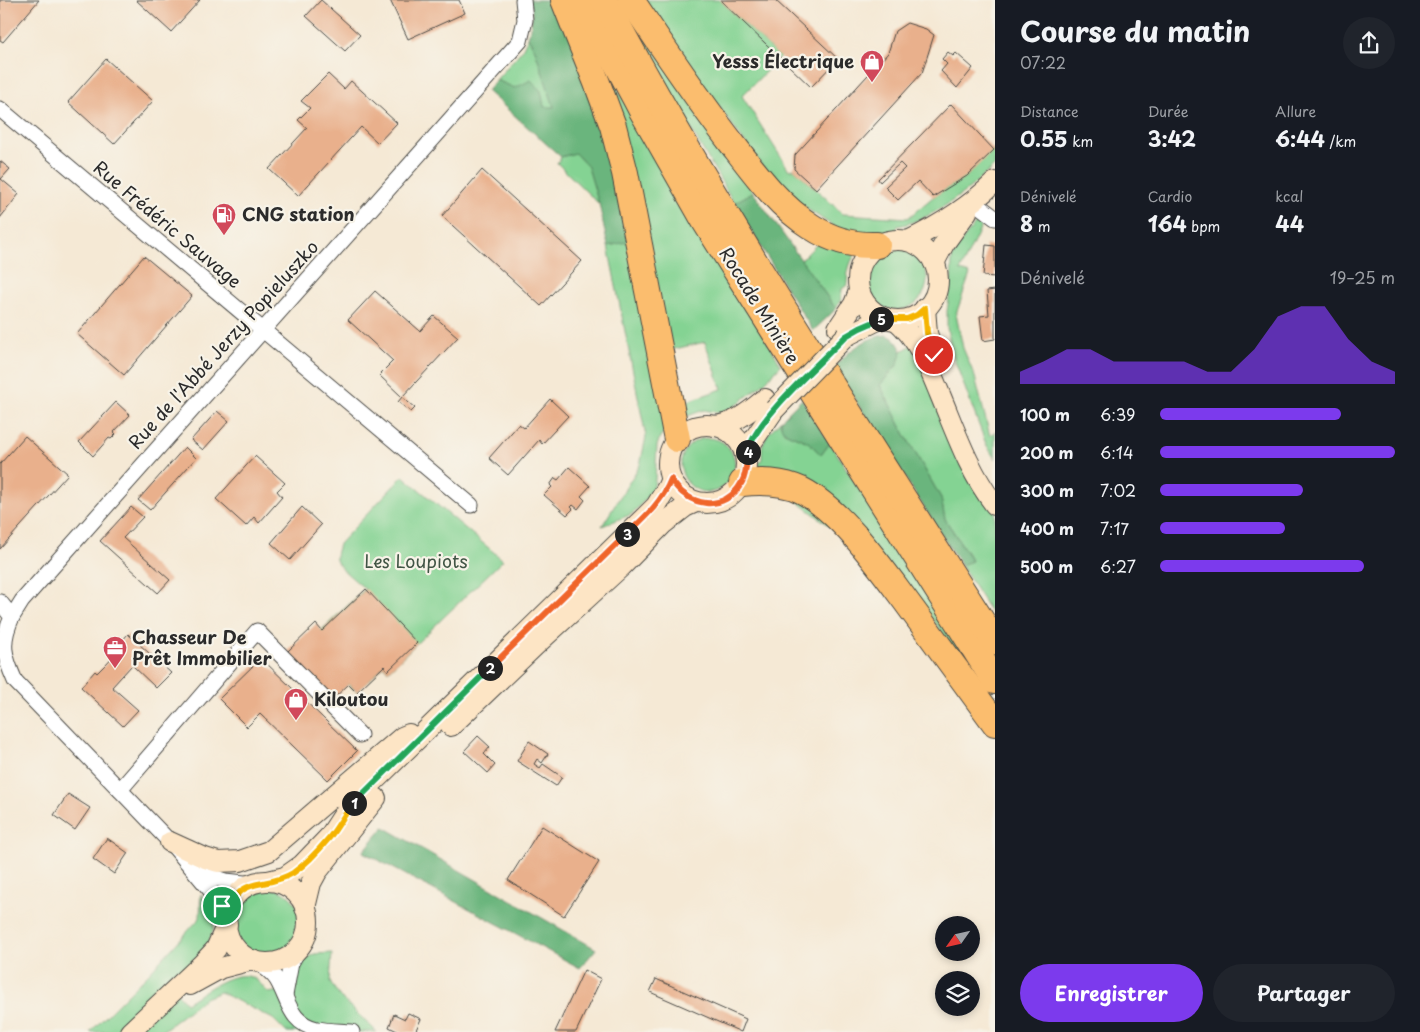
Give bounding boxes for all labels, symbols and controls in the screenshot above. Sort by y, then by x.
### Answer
text: Course du matin [1020,9,1250,52]
button: share [1343,17,1395,69]
place label: Yesss Électrique [712,47,854,74]
shop icon: Yesss Électrique [859,49,885,83]
text: 07:22 [1020,50,1066,74]
text: Distance [1020,101,1079,122]
text: Durée [1148,101,1189,122]
text: Allure [1275,101,1316,122]
text: 0.55 [1020,122,1068,154]
text: 3:42 [1148,122,1196,154]
text: 6:44 [1275,122,1325,154]
text: km [1068,131,1093,152]
text: /km [1325,131,1356,152]
street label: Rue Frédéric Sauvage [88,154,248,294]
text: Dénivelé [1020,186,1077,207]
text: Cardio [1148,186,1192,207]
text: kcal [1275,186,1303,207]
place label: CNG station [242,200,355,227]
fuel station icon: CNG station [211,202,237,236]
text: 8 [1020,207,1033,239]
text: 164 [1148,207,1187,239]
text: 44 [1275,207,1304,239]
text: m [1033,216,1050,237]
text: bpm [1187,216,1220,237]
street label: Rue de l'Abbé Jerzy Popieluszko [122,234,324,454]
street label: Rocade Minière [713,241,807,369]
text: Dénivelé [1020,265,1085,289]
text: 19–25 m [1330,265,1395,289]
pin: 5 [868,306,894,332]
text: 5 [877,309,886,330]
pin [913,334,955,376]
icon: check [920,341,948,369]
text: 100 m [1020,402,1070,426]
text: 6:39 [1100,402,1135,426]
pin: 4 [736,440,760,464]
text: 200 m [1020,440,1074,464]
text: 6:14 [1100,440,1134,464]
text: 4 [744,442,753,463]
text: 300 m [1020,478,1074,502]
text: 7:02 [1100,478,1136,502]
text: 400 m [1020,516,1074,540]
text: 7:17 [1100,516,1129,540]
pin: 3 [614,522,640,546]
text: 3 [623,524,632,545]
park label: Les Loupiots [364,547,468,574]
text: 500 m [1020,554,1073,578]
text: 6:27 [1100,554,1136,578]
place label: Chasseur De Prêt Immobilier [132,623,272,671]
office icon: Chasseur De Prêt Immobilier [102,635,128,669]
pin: 2 [478,656,502,680]
text: 2 [486,658,495,679]
place label: Kiloutou [314,685,388,712]
shop icon: Kiloutou [283,687,309,721]
pin: 1 [342,790,366,816]
text: 1 [351,793,358,814]
pin [201,885,243,927]
icon: arrive [208,892,236,920]
north arrow [935,916,980,961]
map controls [935,916,980,1016]
button: Enregistrer [1020,964,1203,1022]
button: Partager [1213,964,1395,1022]
button: layers [935,971,980,1016]

